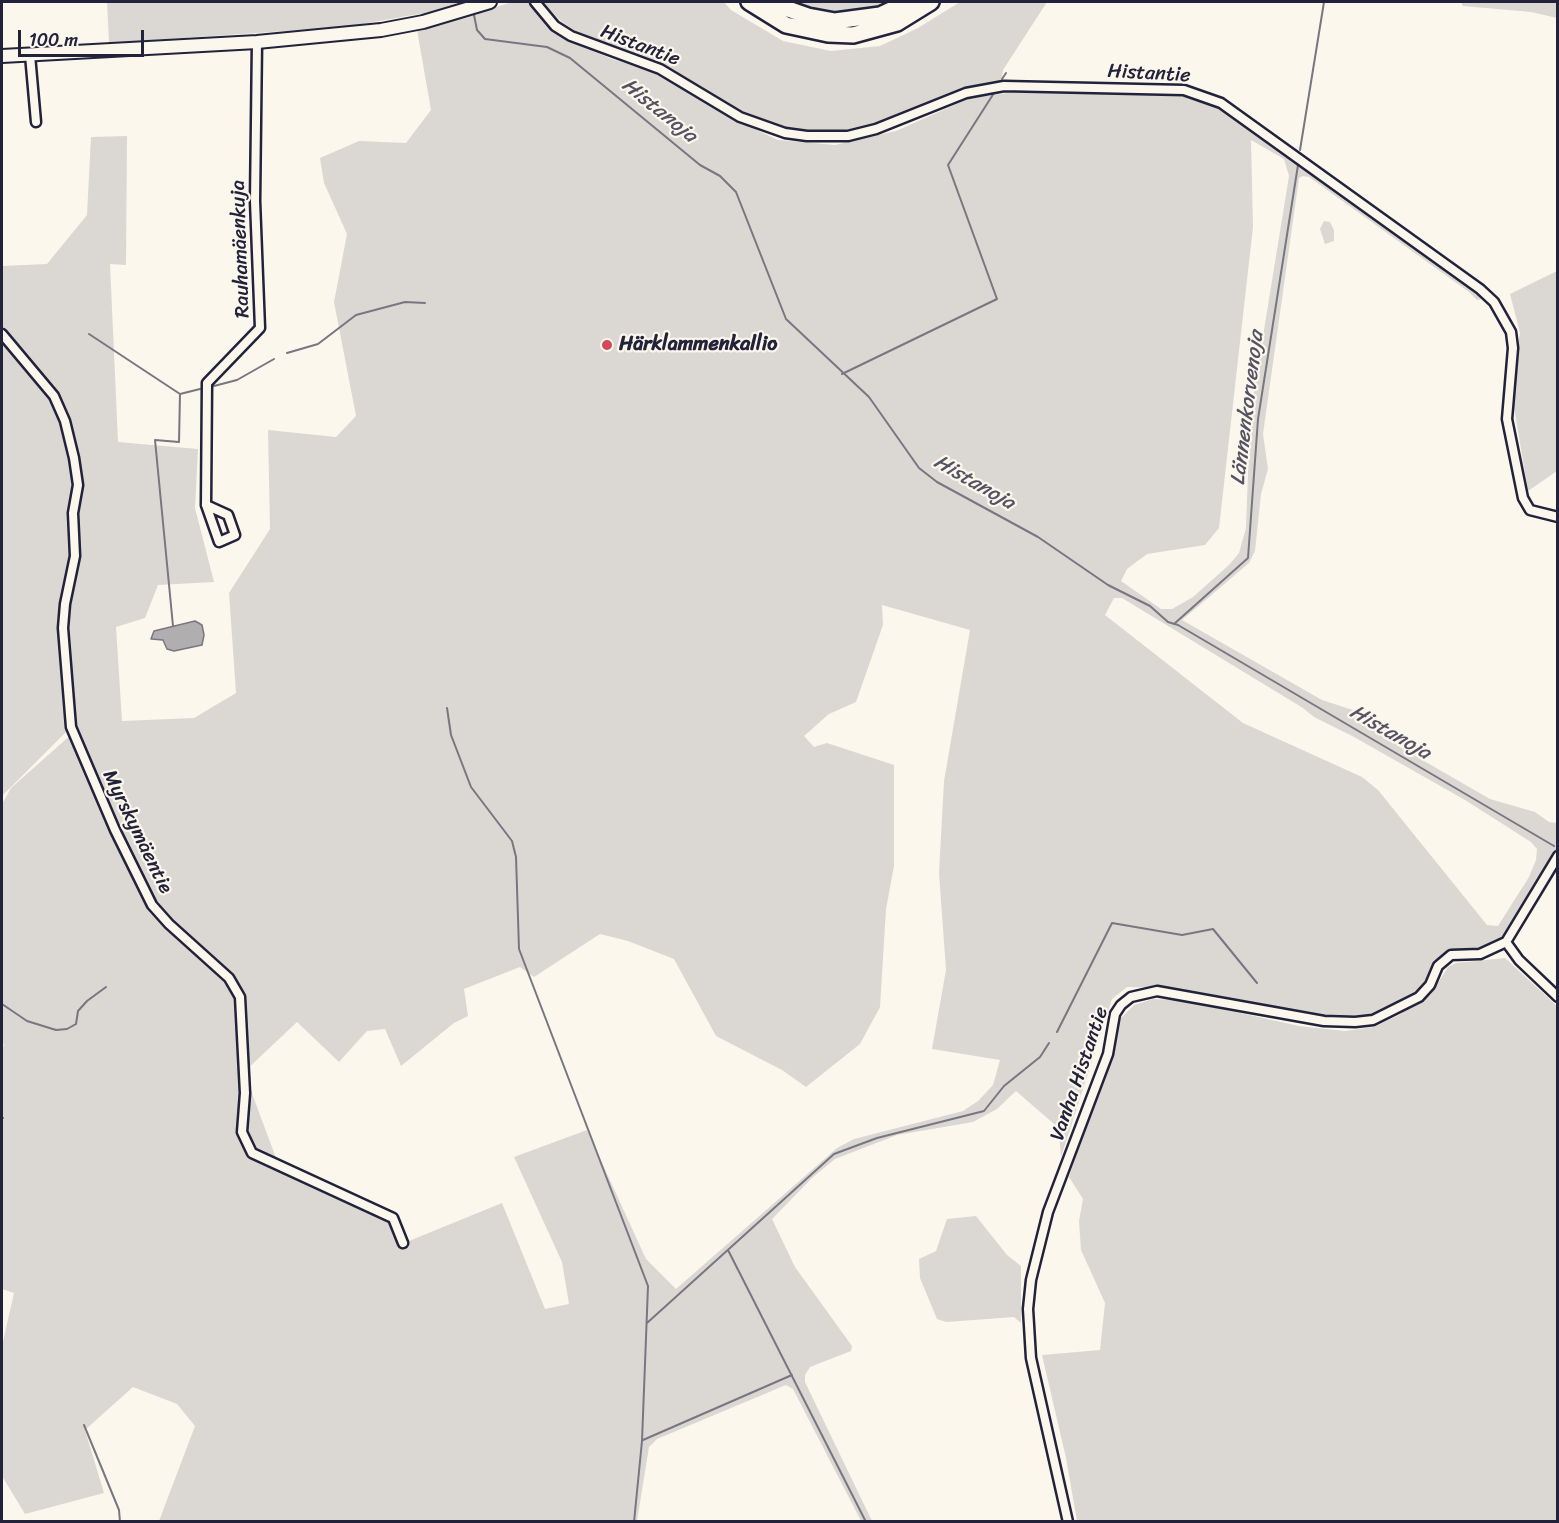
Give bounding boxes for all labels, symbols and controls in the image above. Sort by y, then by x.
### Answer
scale bar [21,18,147,56]
street label: Histantie [597,20,683,72]
text: 100 m [29,24,78,56]
street label: Histantie [1107,60,1191,88]
water label: Histanoja [616,73,702,149]
street label: Rauhamäenkuja [227,180,255,318]
water label: Lännenkorvenoja [1226,330,1270,486]
place label: Härklammenkallio [619,333,777,357]
marker: Härklammenkallio [600,338,614,352]
water label: Histanoja [929,450,1019,516]
water label: Histanoja [1345,700,1435,766]
street label: Myrskymäentie [97,766,177,898]
street label: Vanha Histantie [1046,1004,1114,1144]

